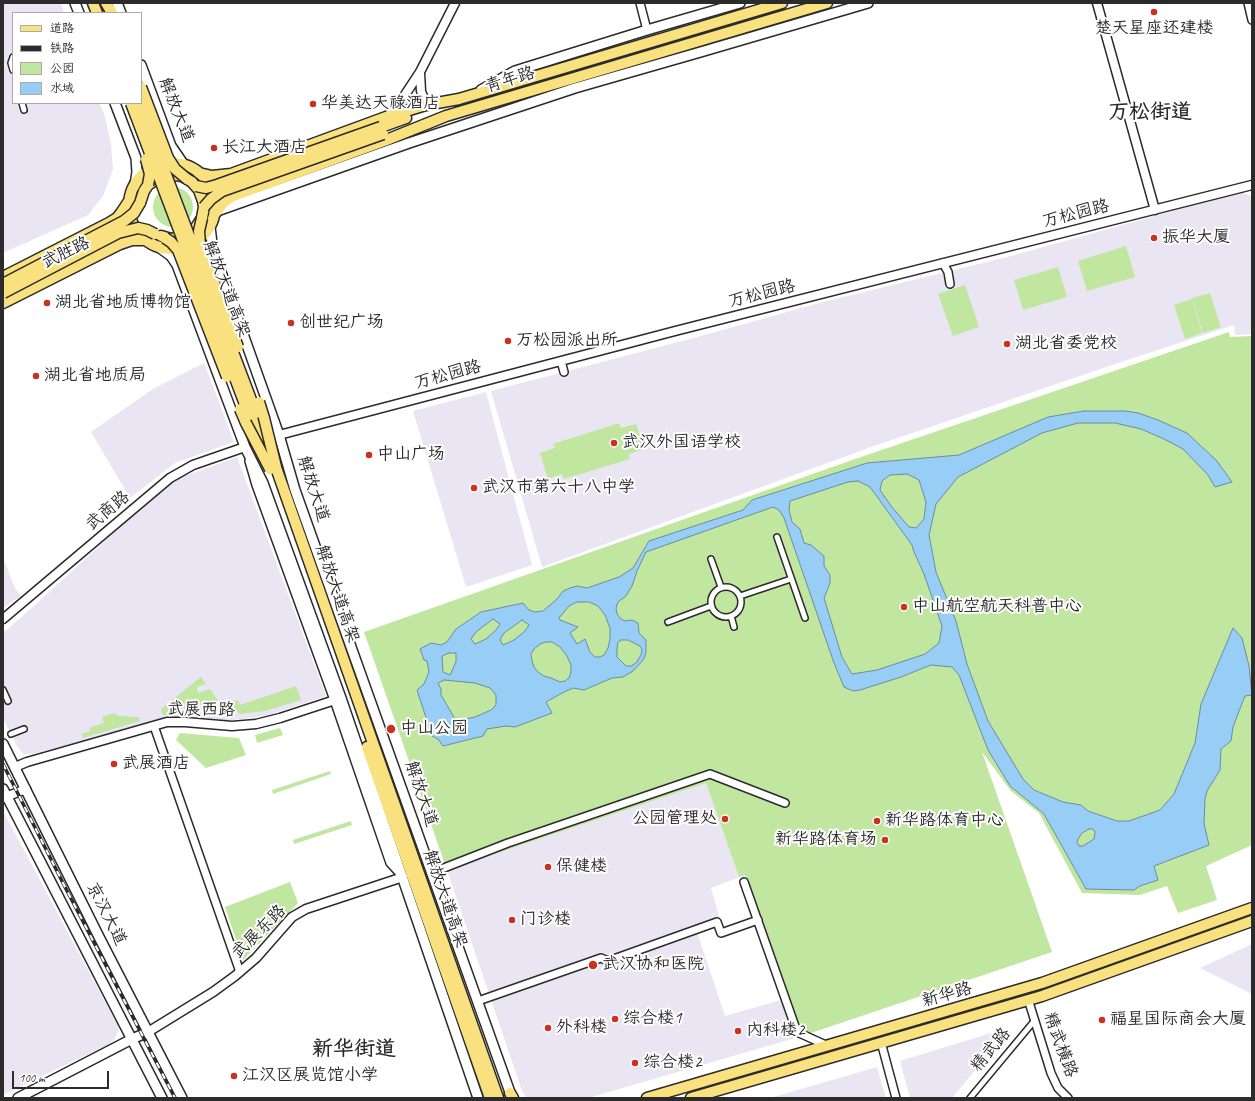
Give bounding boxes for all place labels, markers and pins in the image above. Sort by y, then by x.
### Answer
marker: 楚天星座还建楼 [1149,7,1159,17]
place label: 楚天星座还建楼 [1095,19,1213,39]
place label: 华美达天禄酒店 [321,94,440,114]
marker: 华美达天禄酒店 [308,99,318,109]
place label: 长江大酒店 [222,138,307,158]
marker: 长江大酒店 [209,143,219,153]
place label: 振华大厦 [1162,228,1230,248]
marker: 振华大厦 [1149,233,1159,243]
place label: 湖北省地质博物馆 [55,293,191,313]
marker: 湖北省地质博物馆 [42,298,52,308]
place label: 创世纪广场 [299,313,384,333]
marker: 创世纪广场 [286,318,296,328]
place label: 万松园派出所 [516,331,618,351]
place label: 湖北省委党校 [1015,334,1117,354]
marker: 万松园派出所 [503,336,513,346]
marker: 湖北省委党校 [1002,339,1012,349]
place label: 湖北省地质局 [44,366,146,386]
marker: 湖北省地质局 [31,371,41,381]
place label: 武汉外国语学校 [622,433,741,453]
marker: 武汉外国语学校 [609,438,619,448]
place label: 中山广场 [377,445,445,465]
marker: 中山广场 [364,450,374,460]
place label: 武汉市第六十八中学 [482,478,635,498]
marker: 武汉市第六十八中学 [469,483,479,493]
place label: 中山航空航天科普中心 [912,597,1082,617]
marker: 中山航空航天科普中心 [899,602,909,612]
place label: 中山公园 [400,719,468,739]
marker: 中山公园 [385,723,397,735]
place label: 武展酒店 [122,754,190,774]
marker: 武展酒店 [109,759,119,769]
place label: 公园管理处 [632,809,717,829]
place label: 新华路体育中心 [885,811,1004,831]
marker: 公园管理处 [720,814,730,824]
marker: 新华路体育中心 [872,816,882,826]
place label: 新华路体育场 [775,830,877,850]
marker: 新华路体育场 [880,835,890,845]
place label: 保健楼 [556,857,607,877]
marker: 保健楼 [543,862,553,872]
place label: 门诊楼 [520,910,571,930]
marker: 门诊楼 [507,915,517,925]
place label: 武汉协和医院 [602,955,704,975]
marker: 武汉协和医院 [587,959,599,971]
place label: 综合楼1 [623,1009,682,1029]
place label: 福星国际商会大厦 [1110,1010,1246,1030]
marker: 综合楼1 [610,1014,620,1024]
marker: 福星国际商会大厦 [1097,1015,1107,1025]
place label: 外科楼 [556,1018,607,1038]
place label: 内科楼2 [746,1021,805,1041]
marker: 外科楼 [543,1023,553,1033]
marker: 内科楼2 [733,1026,743,1036]
place label: 综合楼2 [643,1053,702,1073]
marker: 综合楼2 [630,1058,640,1068]
place label: 江汉区展览馆小学 [242,1066,378,1086]
marker: 江汉区展览馆小学 [229,1071,239,1081]

